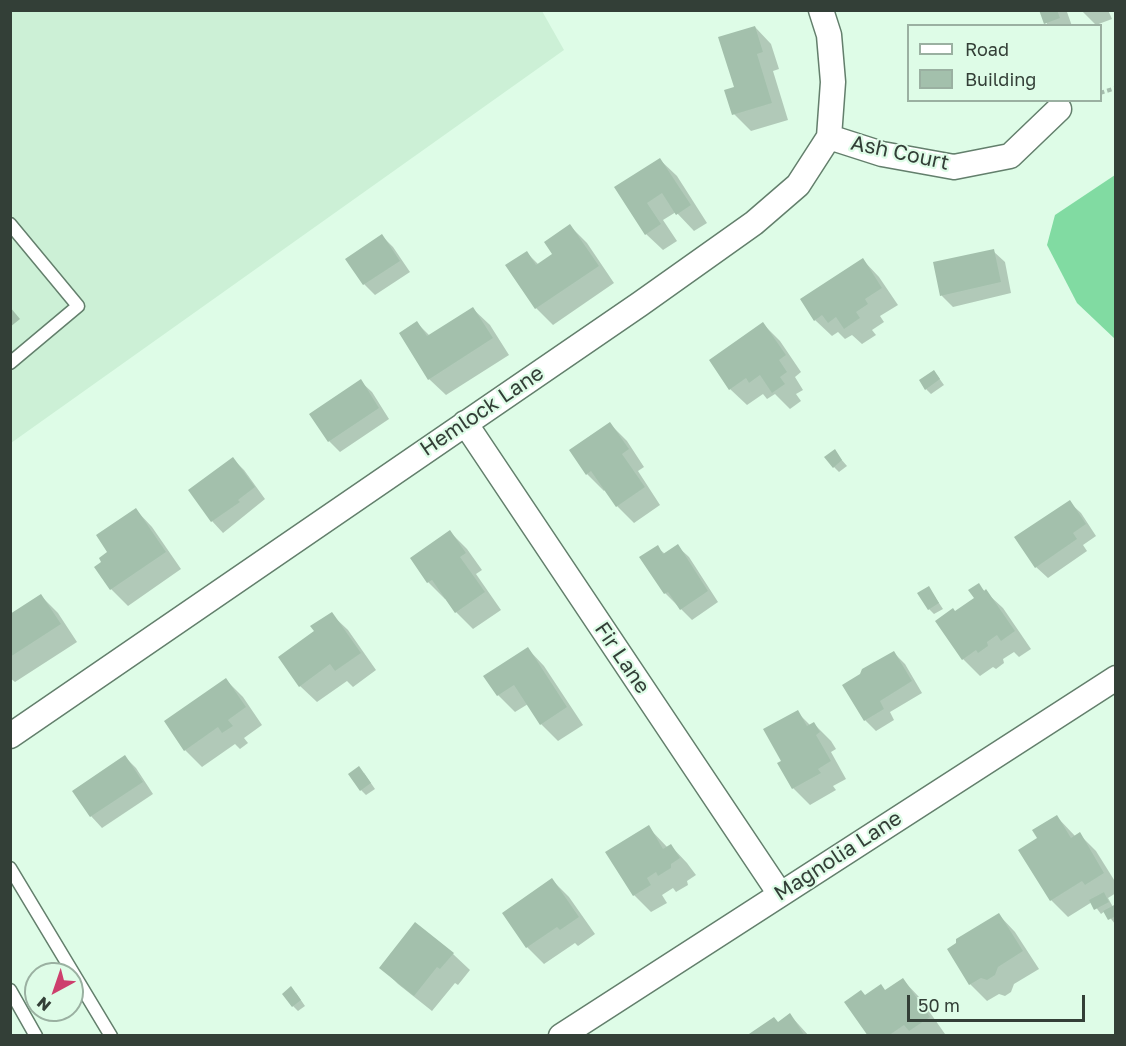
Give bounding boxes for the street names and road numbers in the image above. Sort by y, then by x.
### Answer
street label: Ash Court [849,130,951,176]
street label: Hemlock Lane [415,360,549,462]
street label: Fir Lane [589,618,655,698]
street label: Magnolia Lane [770,805,906,907]

